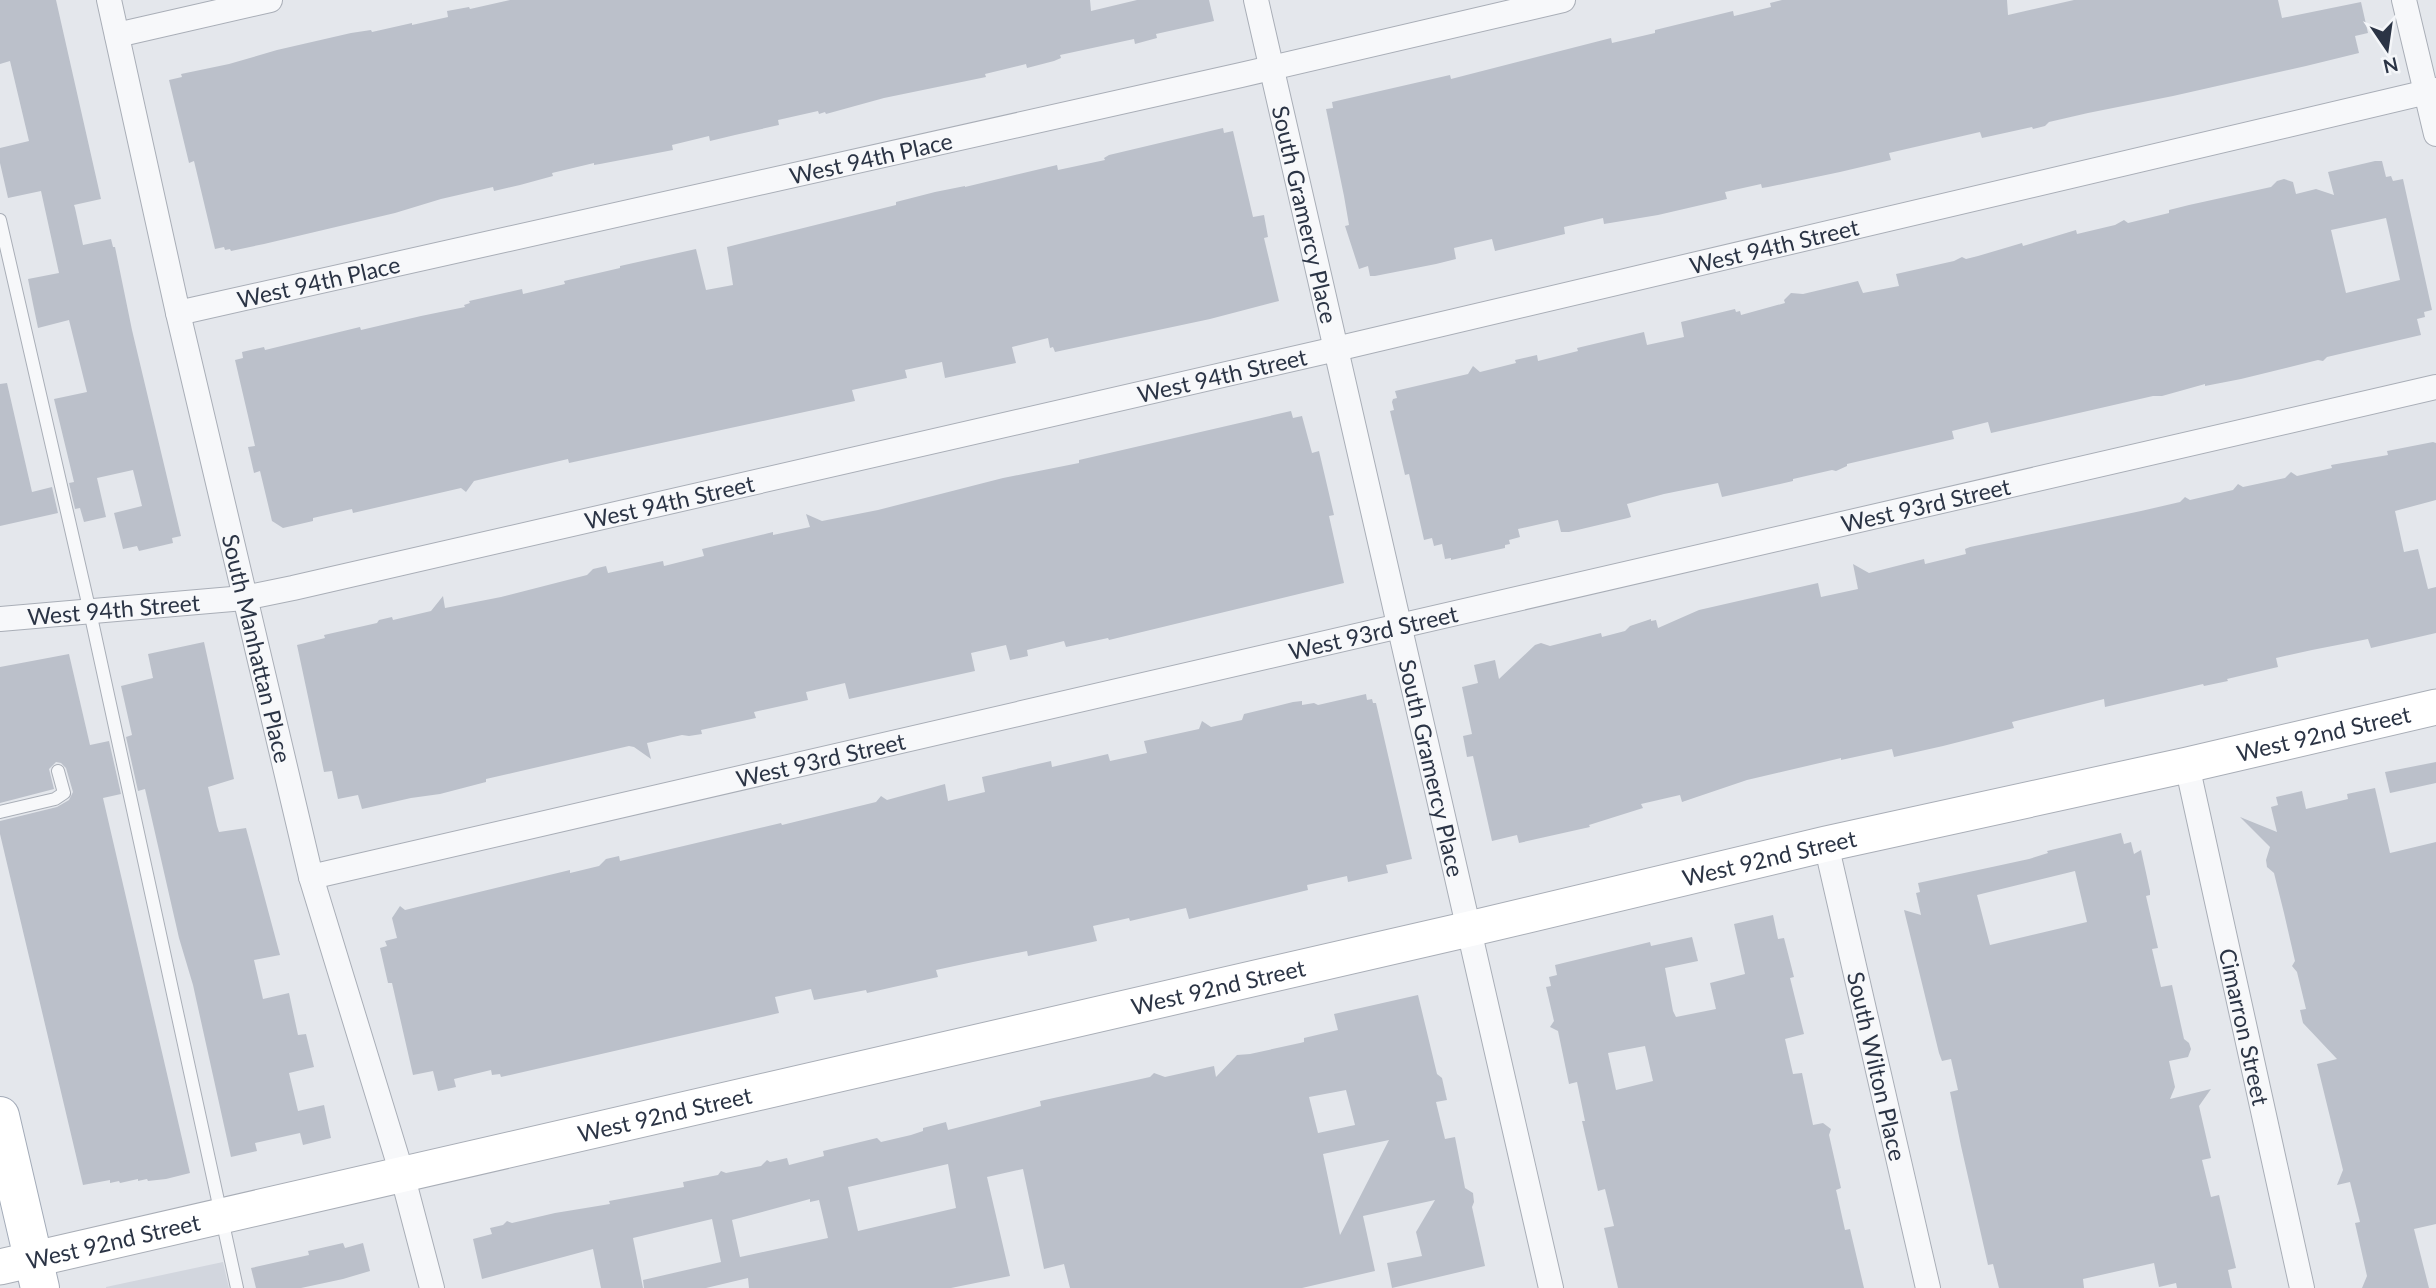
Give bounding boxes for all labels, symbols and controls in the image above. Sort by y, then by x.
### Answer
north arrow [2352,14,2422,84]
text: N [2381,53,2401,79]
street label: South Gramercy Place [1267,103,1344,326]
street label: West 94th Place [787,126,955,190]
street label: West 94th Street [1687,212,1862,279]
street label: West 94th Place [234,250,403,313]
street label: West 94th Street [1135,342,1310,408]
street label: West 94th Street [582,469,758,535]
street label: West 93rd Street [1838,471,2014,538]
street label: South Manhattan Place [217,531,298,765]
street label: West 94th Street [26,588,202,631]
street label: West 93rd Street [1286,599,1461,665]
street label: South Gramercy Place [1393,657,1470,880]
street label: West 92nd Street [2234,699,2414,767]
street label: West 93rd Street [733,726,909,793]
street label: West 92nd Street [1680,824,1860,892]
street label: Cimarron Street [2214,946,2276,1109]
street label: West 92nd Street [1128,953,1309,1020]
street label: South Wilton Place [1842,969,1912,1164]
street label: West 92nd Street [575,1080,755,1148]
street label: West 92nd Street [23,1207,204,1275]

